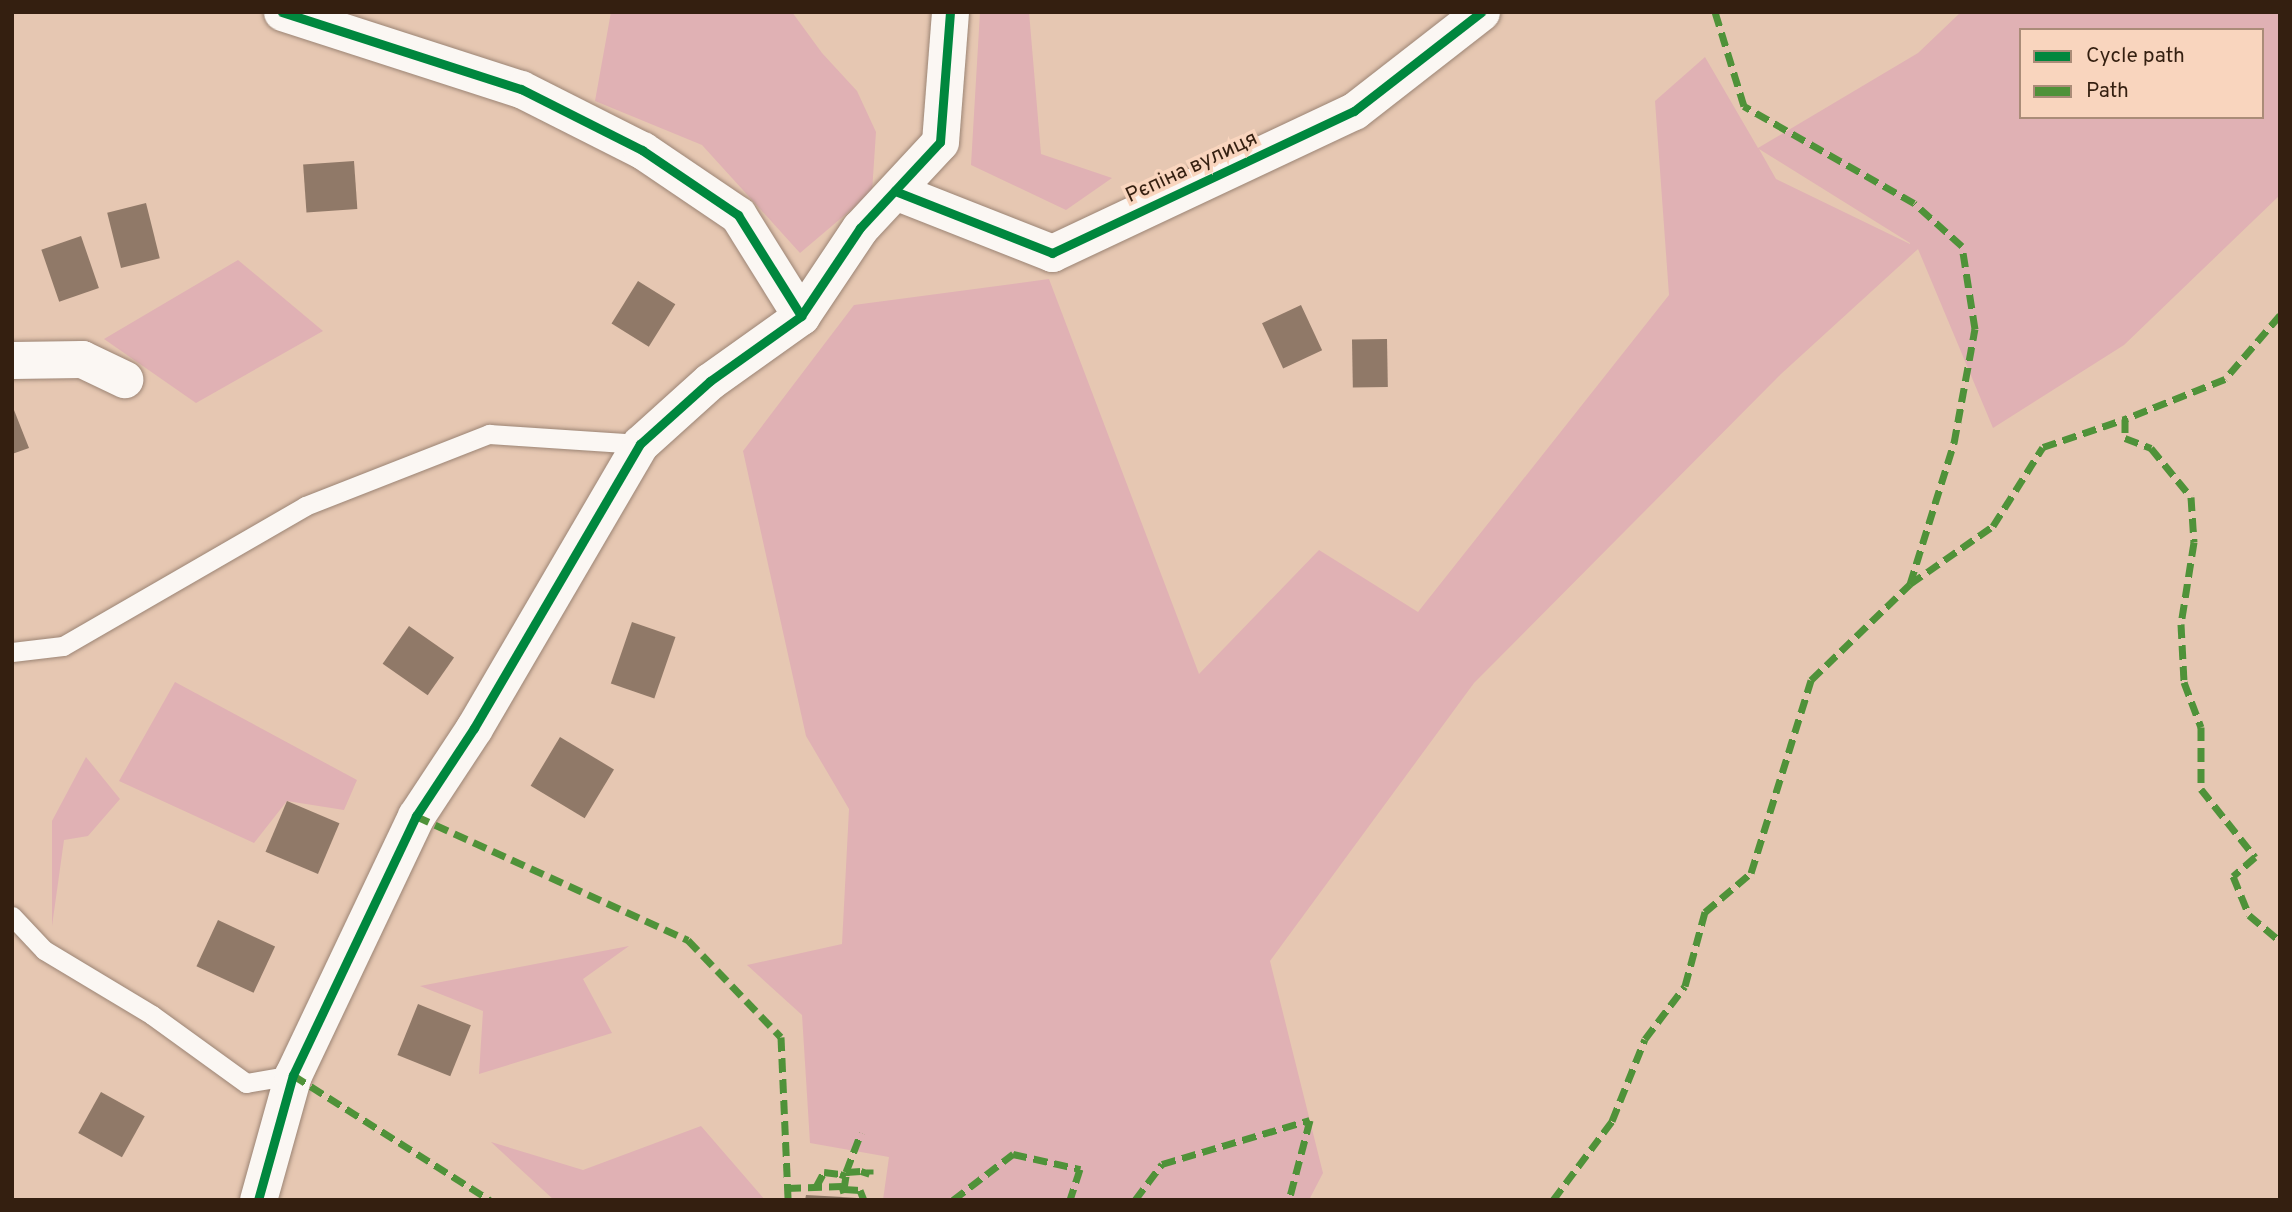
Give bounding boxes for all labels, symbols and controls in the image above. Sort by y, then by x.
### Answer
legend [2019,28,2264,119]
text: Cycle path [2086,43,2185,70]
text: Path [2086,78,2129,105]
street label: Рєпіна вулиця [1122,127,1262,209]

